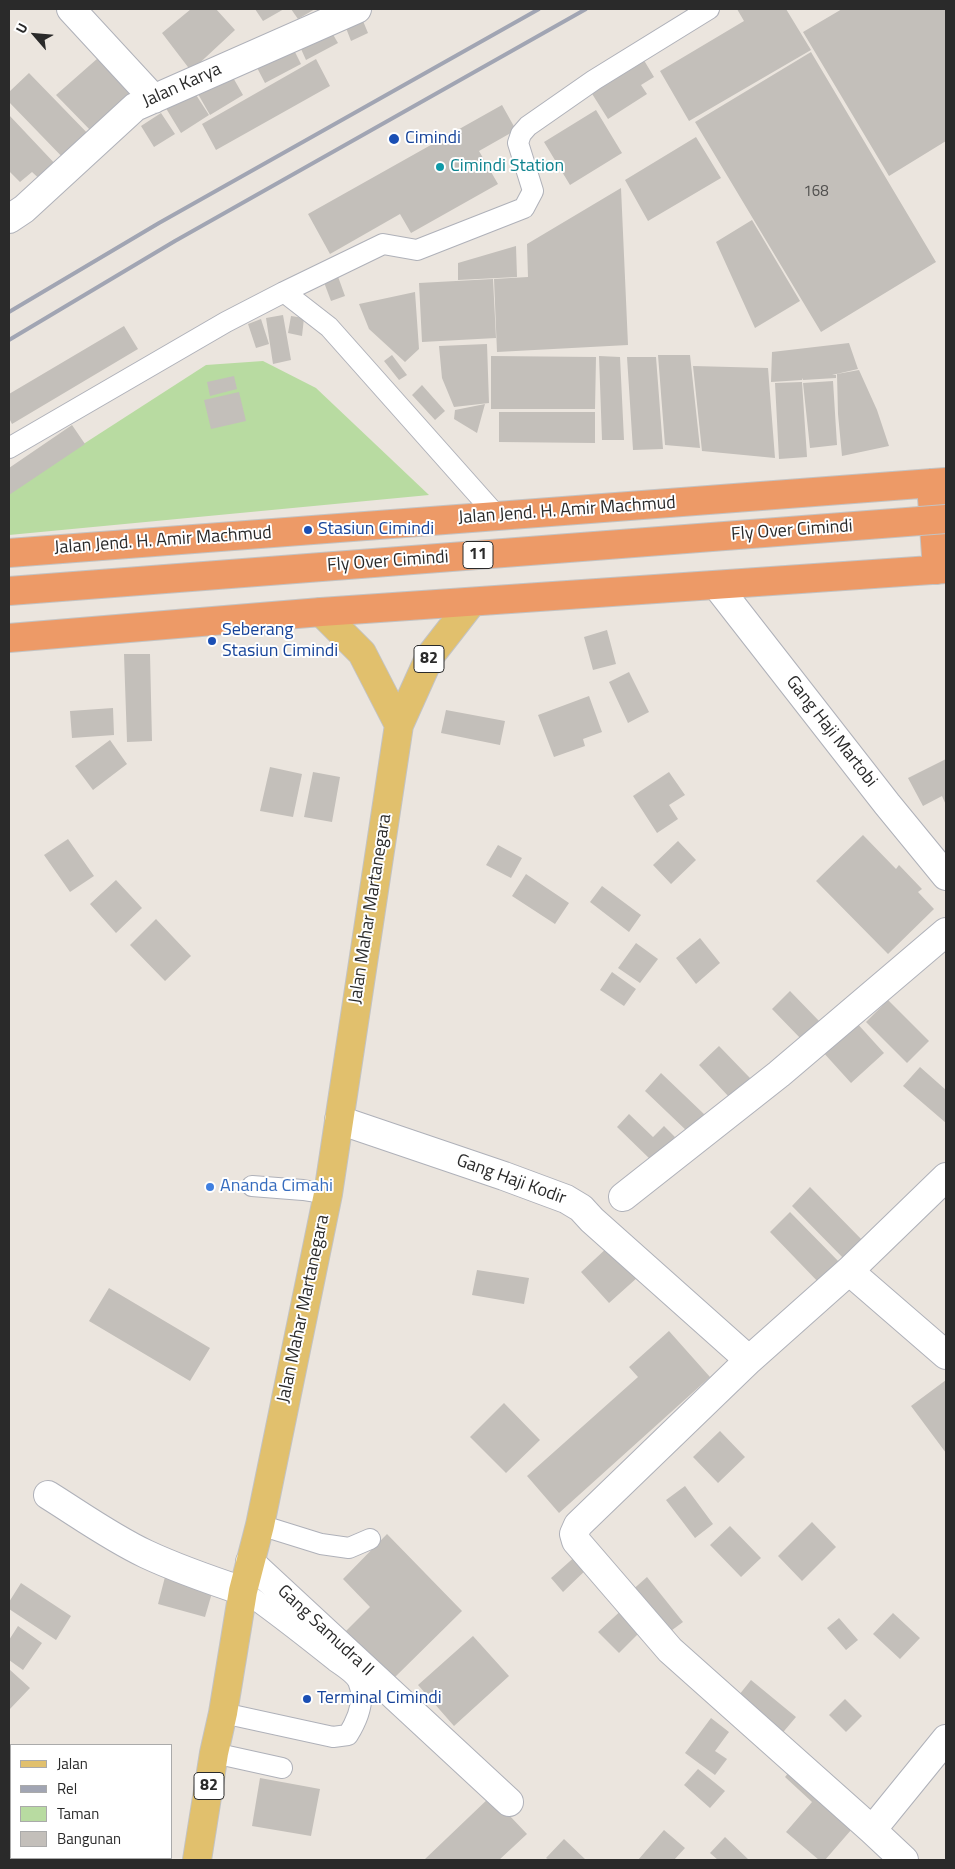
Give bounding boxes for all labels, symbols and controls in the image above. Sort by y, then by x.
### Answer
north arrow [10,10,60,60]
text: U [10,19,33,37]
street label: Jalan Karya [139,59,225,113]
place label: Cimindi [405,128,461,150]
marker: Cimindi [387,132,401,146]
place label: Cimindi Station [450,156,564,178]
marker: Cimindi Station [434,161,446,173]
house number: 168 [803,183,829,201]
street label: Jalan Jend. H. Amir Machmud [458,493,676,529]
street label: Fly Over Cimindi [731,516,853,546]
place label: Stasiun Cimindi [318,519,434,541]
street label: Jalan Jend. H. Amir Machmud [54,523,272,559]
marker: Stasiun Cimindi [302,524,314,536]
road number: 11 [463,542,493,568]
street label: Fly Over Cimindi [327,547,449,577]
place label: Seberang Stasiun Cimindi [222,620,338,662]
marker: Seberang Stasiun Cimindi [206,635,218,647]
road number: 82 [414,646,444,672]
street label: Gang Haji Martobi [781,672,881,792]
street label: Jalan Mahar Martanegara [345,812,397,1006]
street label: Gang Haji Kodir [453,1150,569,1210]
place label: Ananda Cimahi [220,1176,333,1198]
marker: Ananda Cimahi [204,1181,216,1193]
street label: Jalan Mahar Martanegara [273,1213,335,1405]
street label: Gang Samudra II [272,1581,378,1681]
place label: Terminal Cimindi [317,1688,442,1710]
marker: Terminal Cimindi [301,1693,313,1705]
legend [10,1744,172,1859]
text: Jalan [57,1752,88,1775]
road number: 82 [194,1772,224,1800]
text: Rel [57,1777,77,1800]
text: Taman [57,1802,99,1825]
text: Bangunan [57,1827,121,1850]

